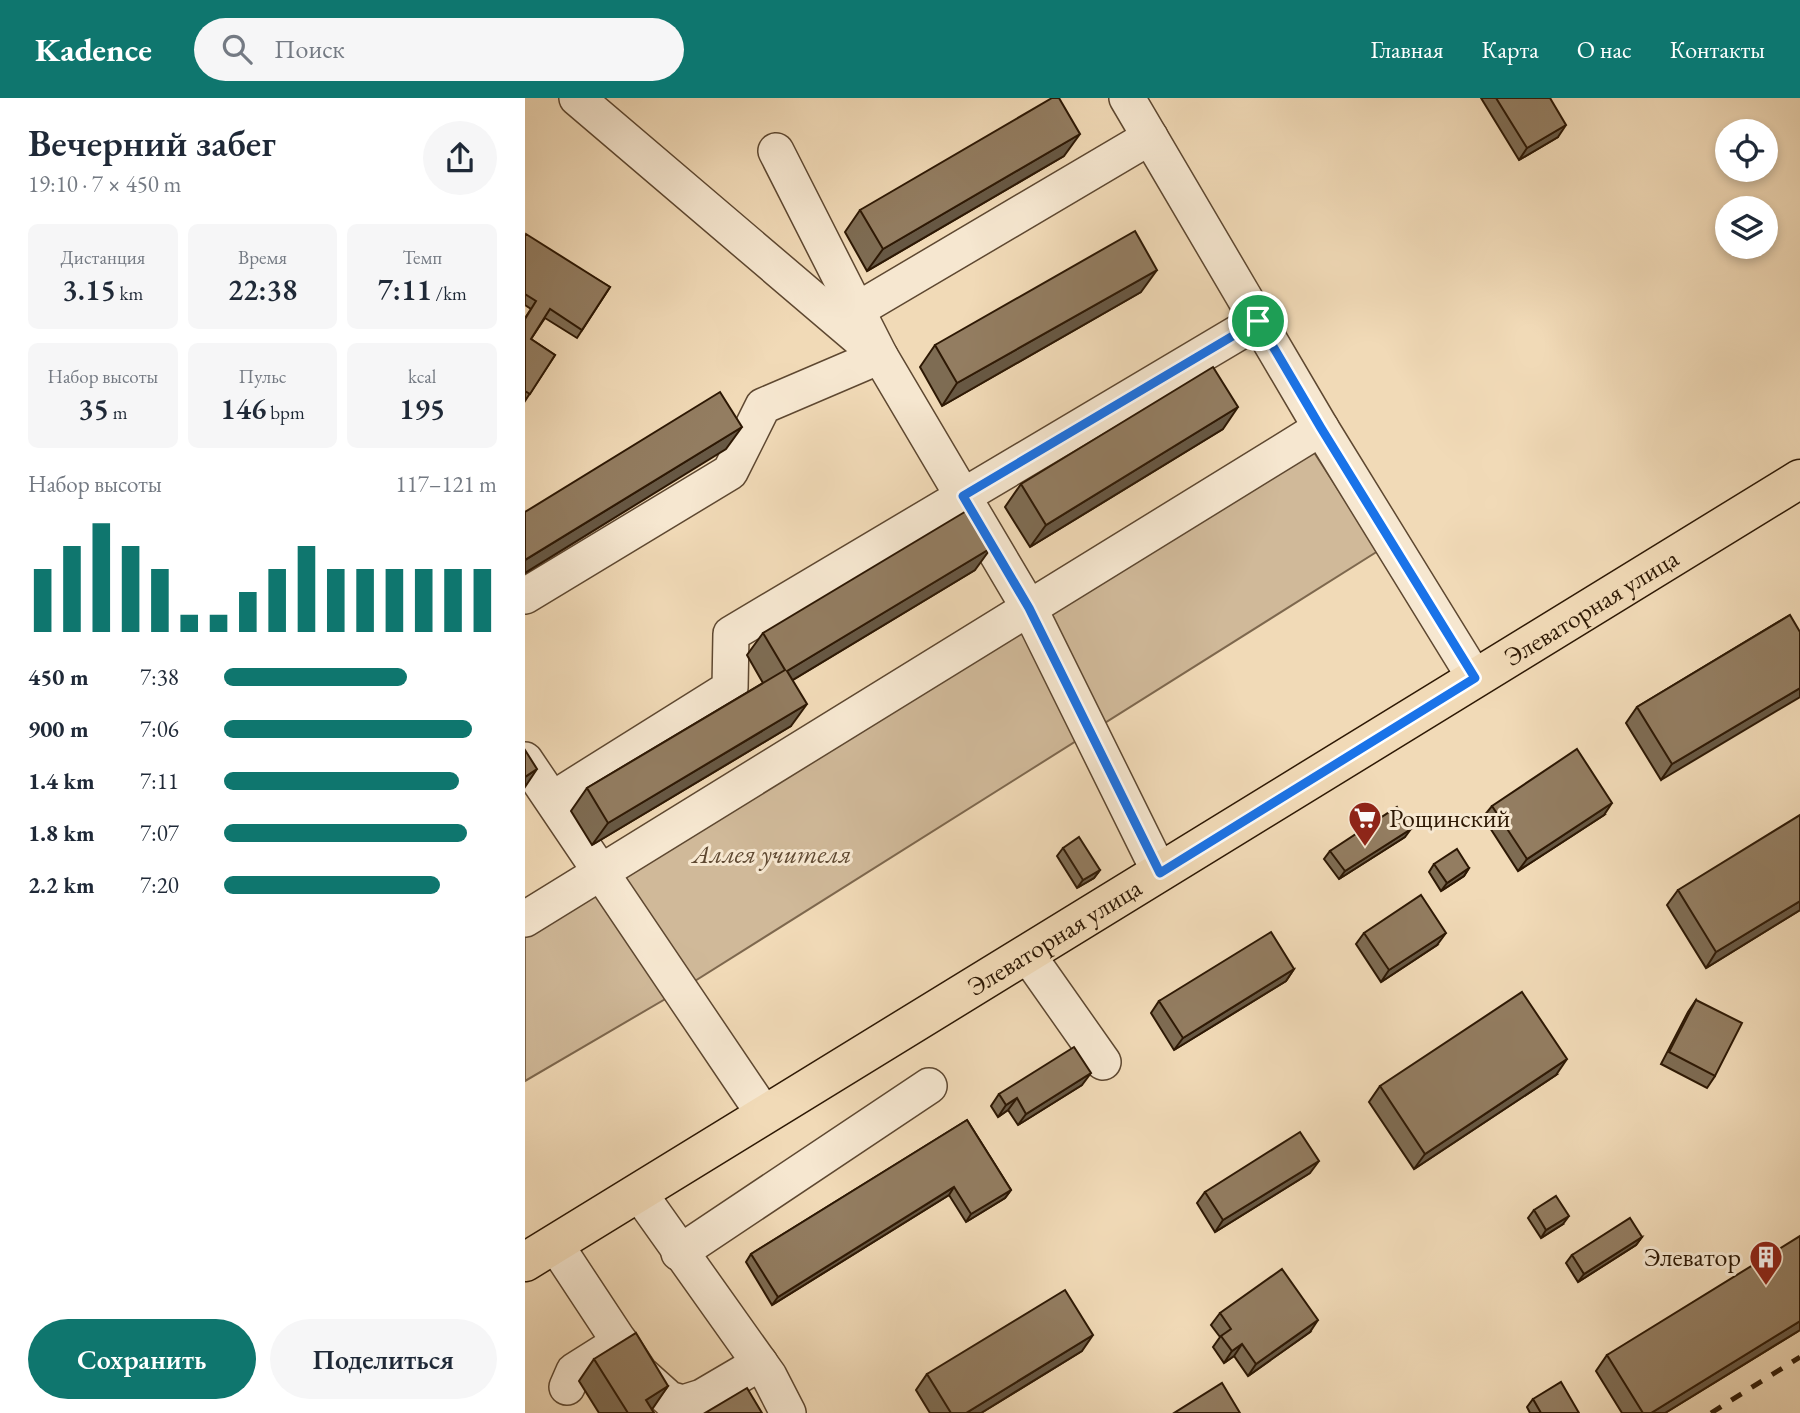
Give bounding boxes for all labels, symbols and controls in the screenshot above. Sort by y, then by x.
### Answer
search box [194,18,684,81]
text: Kadence [35,28,152,71]
icon: search [218,30,256,68]
text: Поиск [274,32,345,66]
text: Главная [1370,34,1444,65]
text: Карта [1482,34,1539,65]
text: О нас [1577,34,1632,65]
text: Контакты [1670,34,1765,65]
text: Вечерний забег [28,118,276,167]
map controls [1715,119,1778,259]
button: locate [1715,119,1778,182]
button: share [423,121,497,195]
text: 19:10 · 7 × 450 m [28,169,181,199]
button: layers [1715,196,1778,259]
text: Дистанция [60,245,145,270]
text: Время [238,245,287,270]
text: Темп [402,245,442,270]
text: 3.15 [62,270,116,309]
text: 22:38 [228,270,297,309]
text: 7:11 [377,270,432,309]
text: km [116,281,143,306]
text: /km [432,281,467,306]
pin [1228,291,1288,351]
icon: arrive [1239,302,1277,340]
text: Набор высоты [48,364,158,389]
text: Пульс [238,364,287,389]
text: kcal [408,364,436,389]
text: 35 [78,389,109,428]
text: 146 [220,389,266,428]
text: 195 [399,389,445,428]
text: m [109,400,128,425]
text: bpm [266,400,305,425]
text: Набор высоты [28,469,162,499]
text: 117–121 m [396,469,497,499]
street label: Элеваторная улица [1497,540,1685,674]
text: 450 m [28,662,89,692]
text: 7:38 [140,662,179,692]
text: 900 m [28,714,89,744]
text: 7:06 [140,714,179,744]
text: 1.4 km [28,766,95,796]
text: 7:11 [140,766,179,796]
supermarket icon: Рощинский [1346,799,1384,848]
place label: Рощинский [1389,801,1511,835]
text: 1.8 km [28,818,95,848]
text: 7:07 [140,818,179,848]
park label: Аллея учителя [691,837,851,871]
text: 2.2 km [28,870,95,900]
text: 7:20 [140,870,179,900]
street label: Элеваторная улица [961,870,1148,1004]
building icon: Элеватор [1747,1238,1785,1287]
place label: Элеватор [1644,1240,1741,1274]
button: Сохранить [28,1319,256,1399]
button: Поделиться [270,1319,497,1399]

